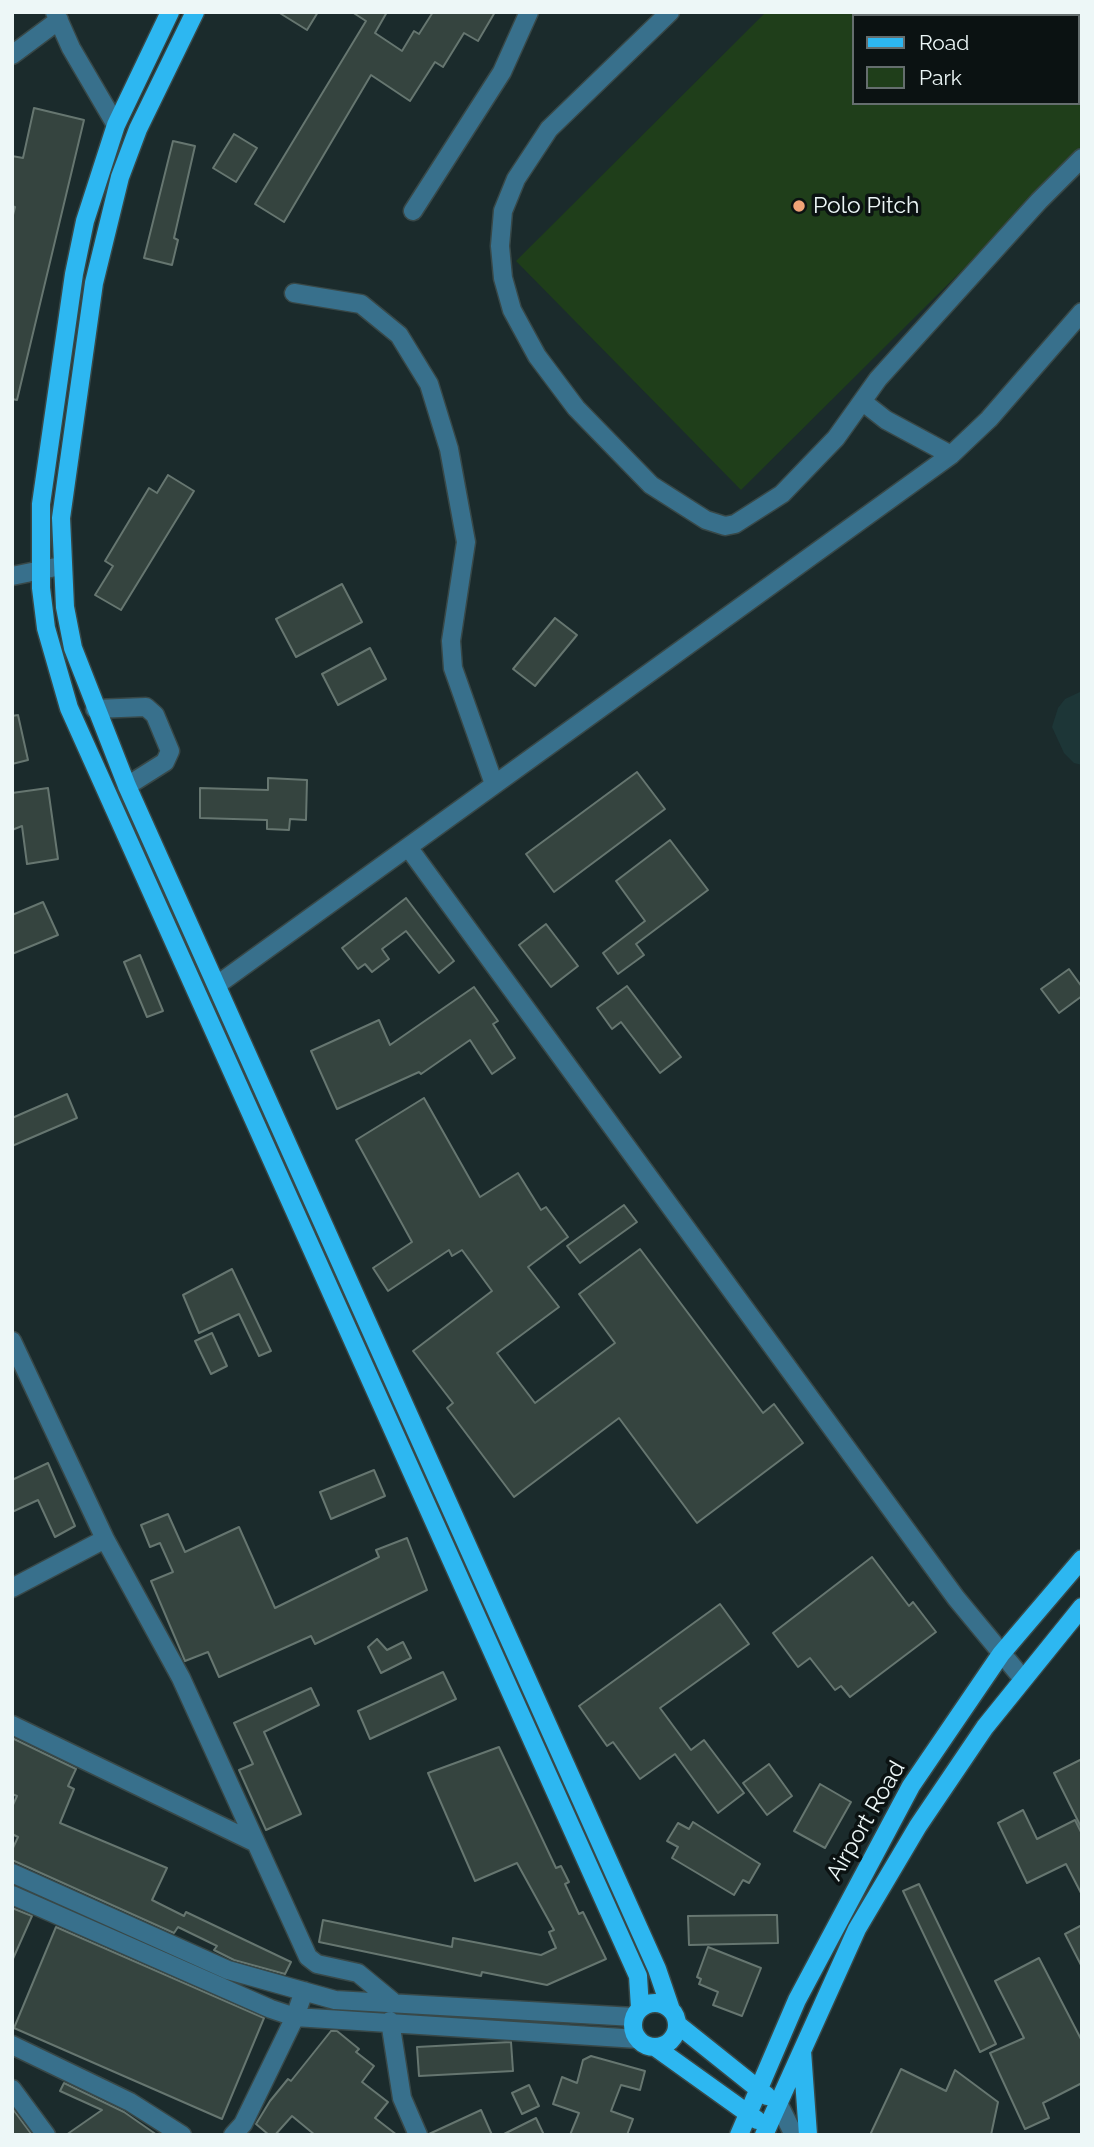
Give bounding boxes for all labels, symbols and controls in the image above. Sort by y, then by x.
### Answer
legend [852,14,1080,105]
text: Road [919,30,969,55]
text: Park [919,65,962,90]
place label: Polo Pitch [813,192,919,220]
marker: Polo Pitch [791,198,807,214]
street label: Airport Road [821,1756,911,1886]

